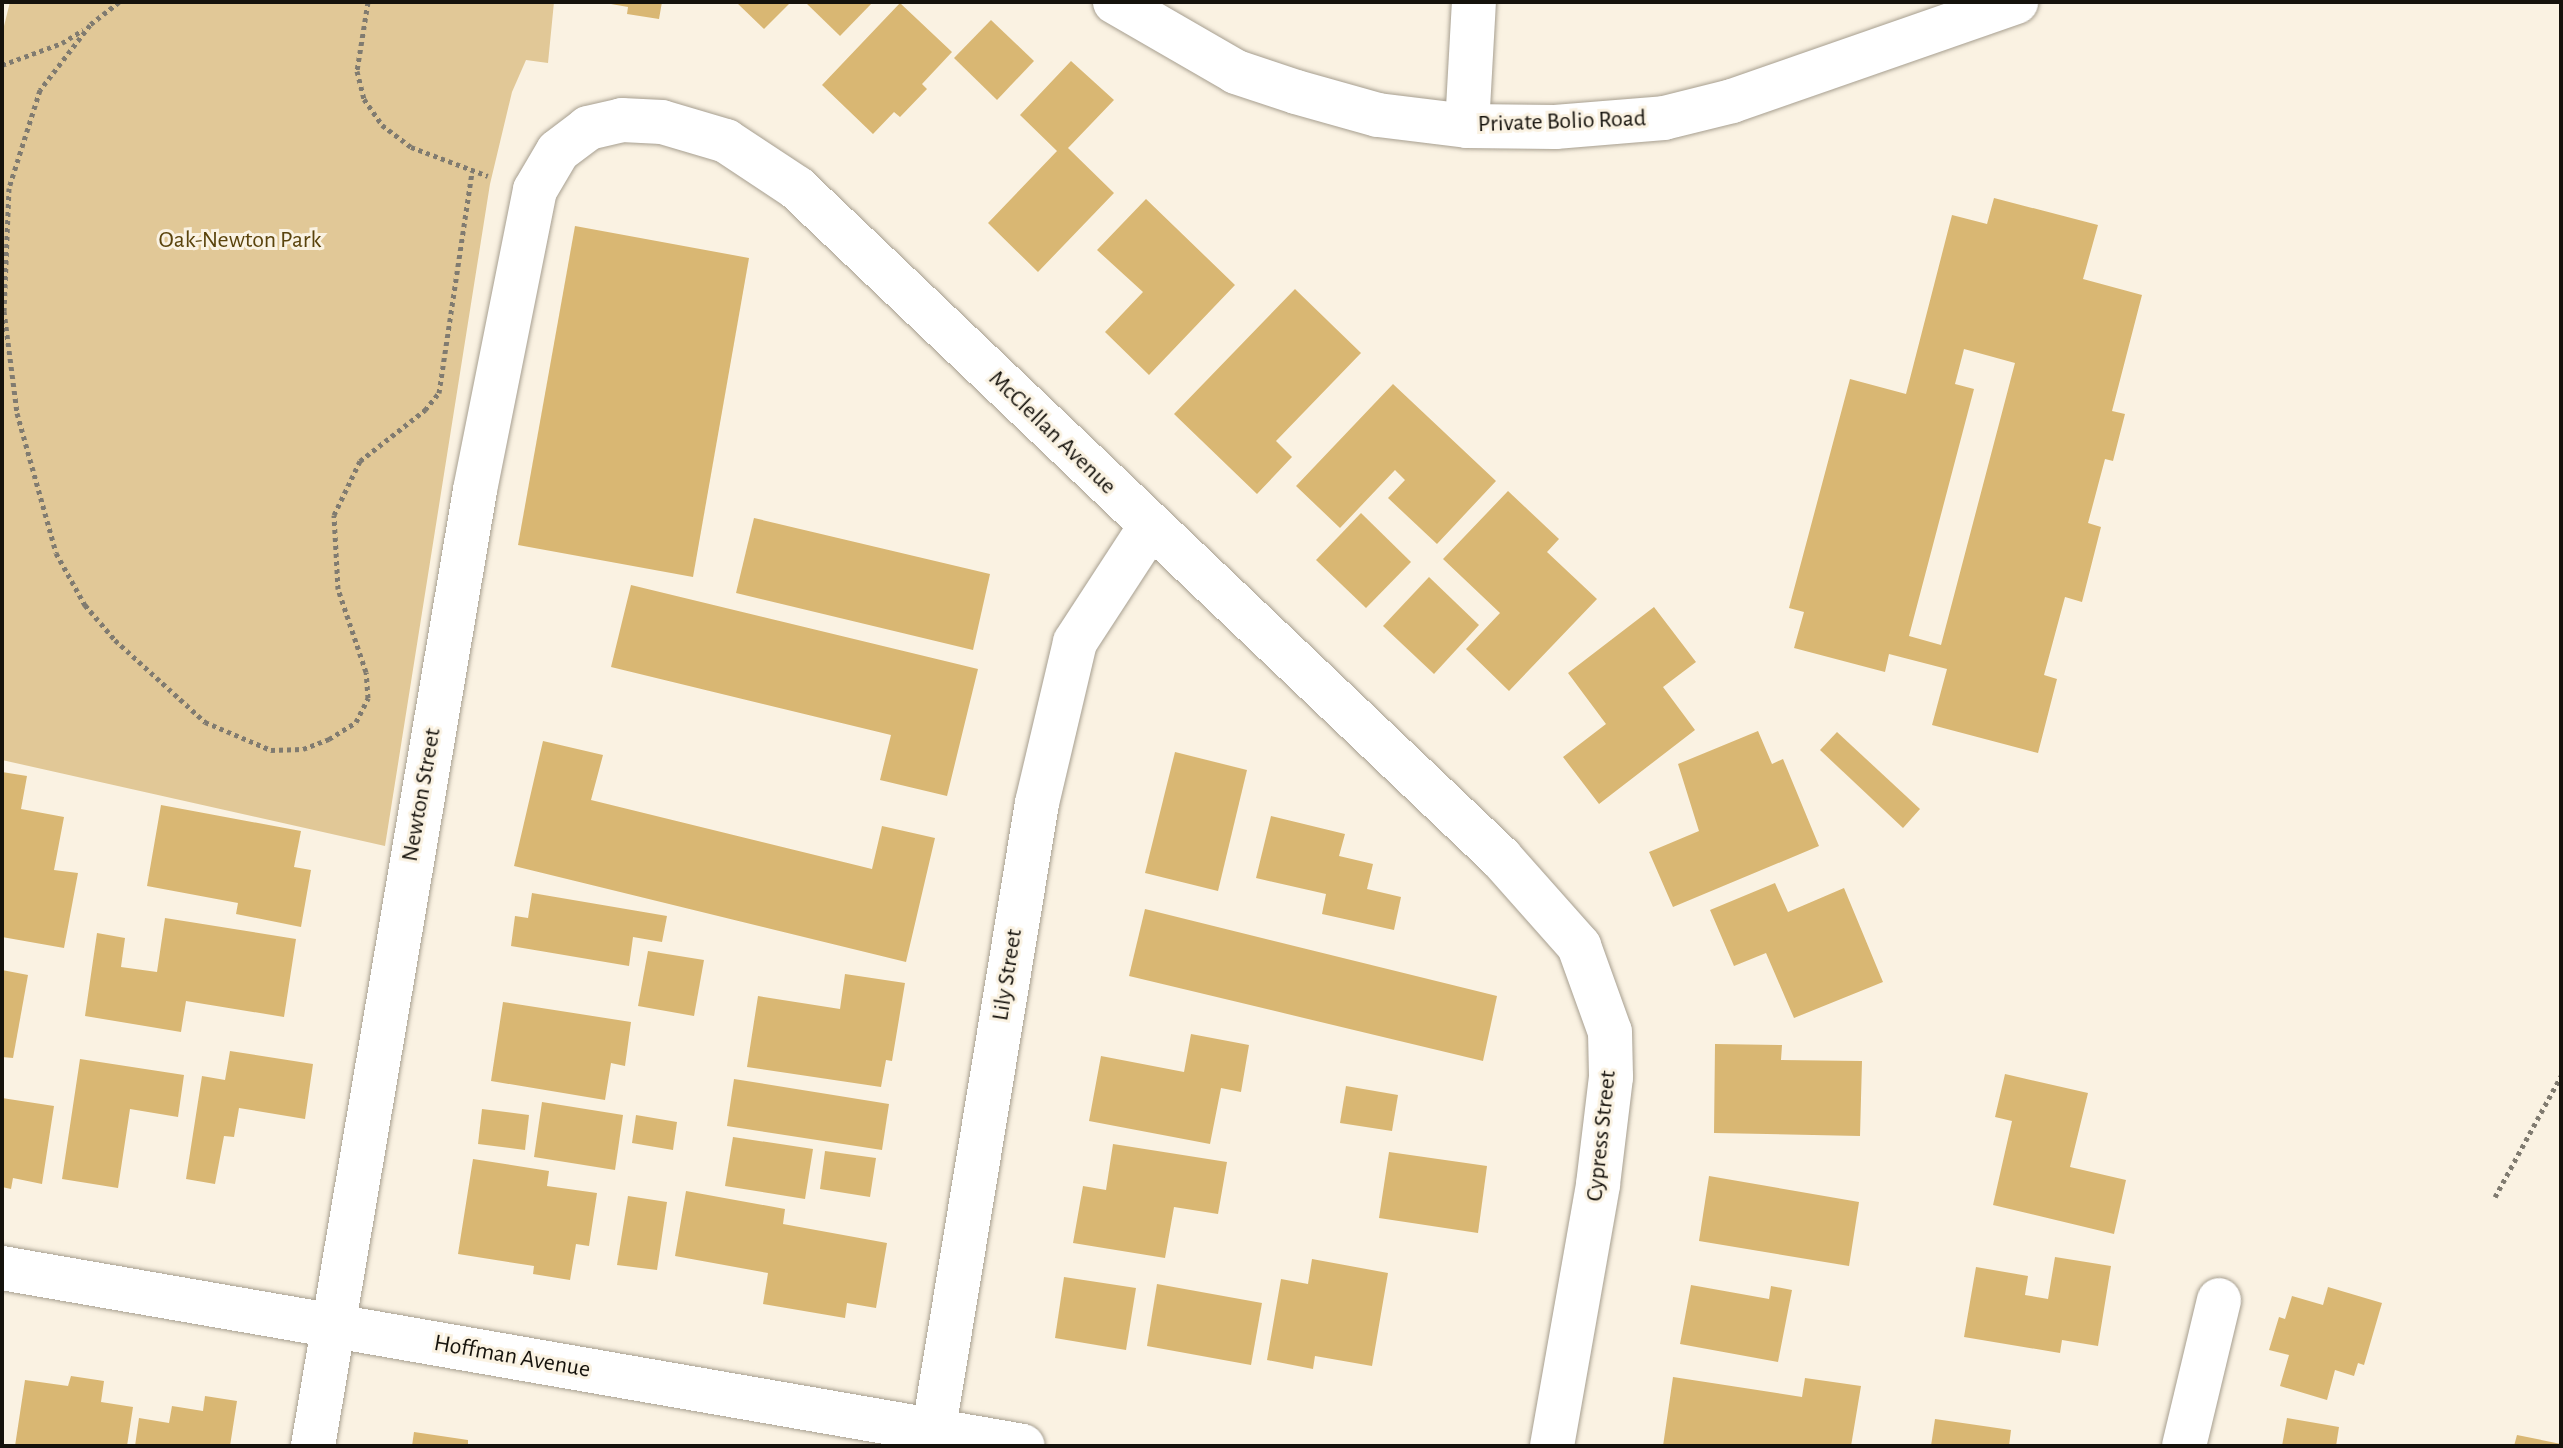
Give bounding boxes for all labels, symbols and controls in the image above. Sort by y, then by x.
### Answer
street label: Private Bolio Road [1477,105,1647,139]
park label: Oak-Newton Park [159,227,321,255]
street label: McClellan Avenue [982,365,1122,501]
street label: Newton Street [396,726,448,864]
street label: Lily Street [987,927,1029,1023]
street label: Cypress Street [1581,1069,1623,1203]
street label: Hoffman Avenue [432,1329,592,1385]

